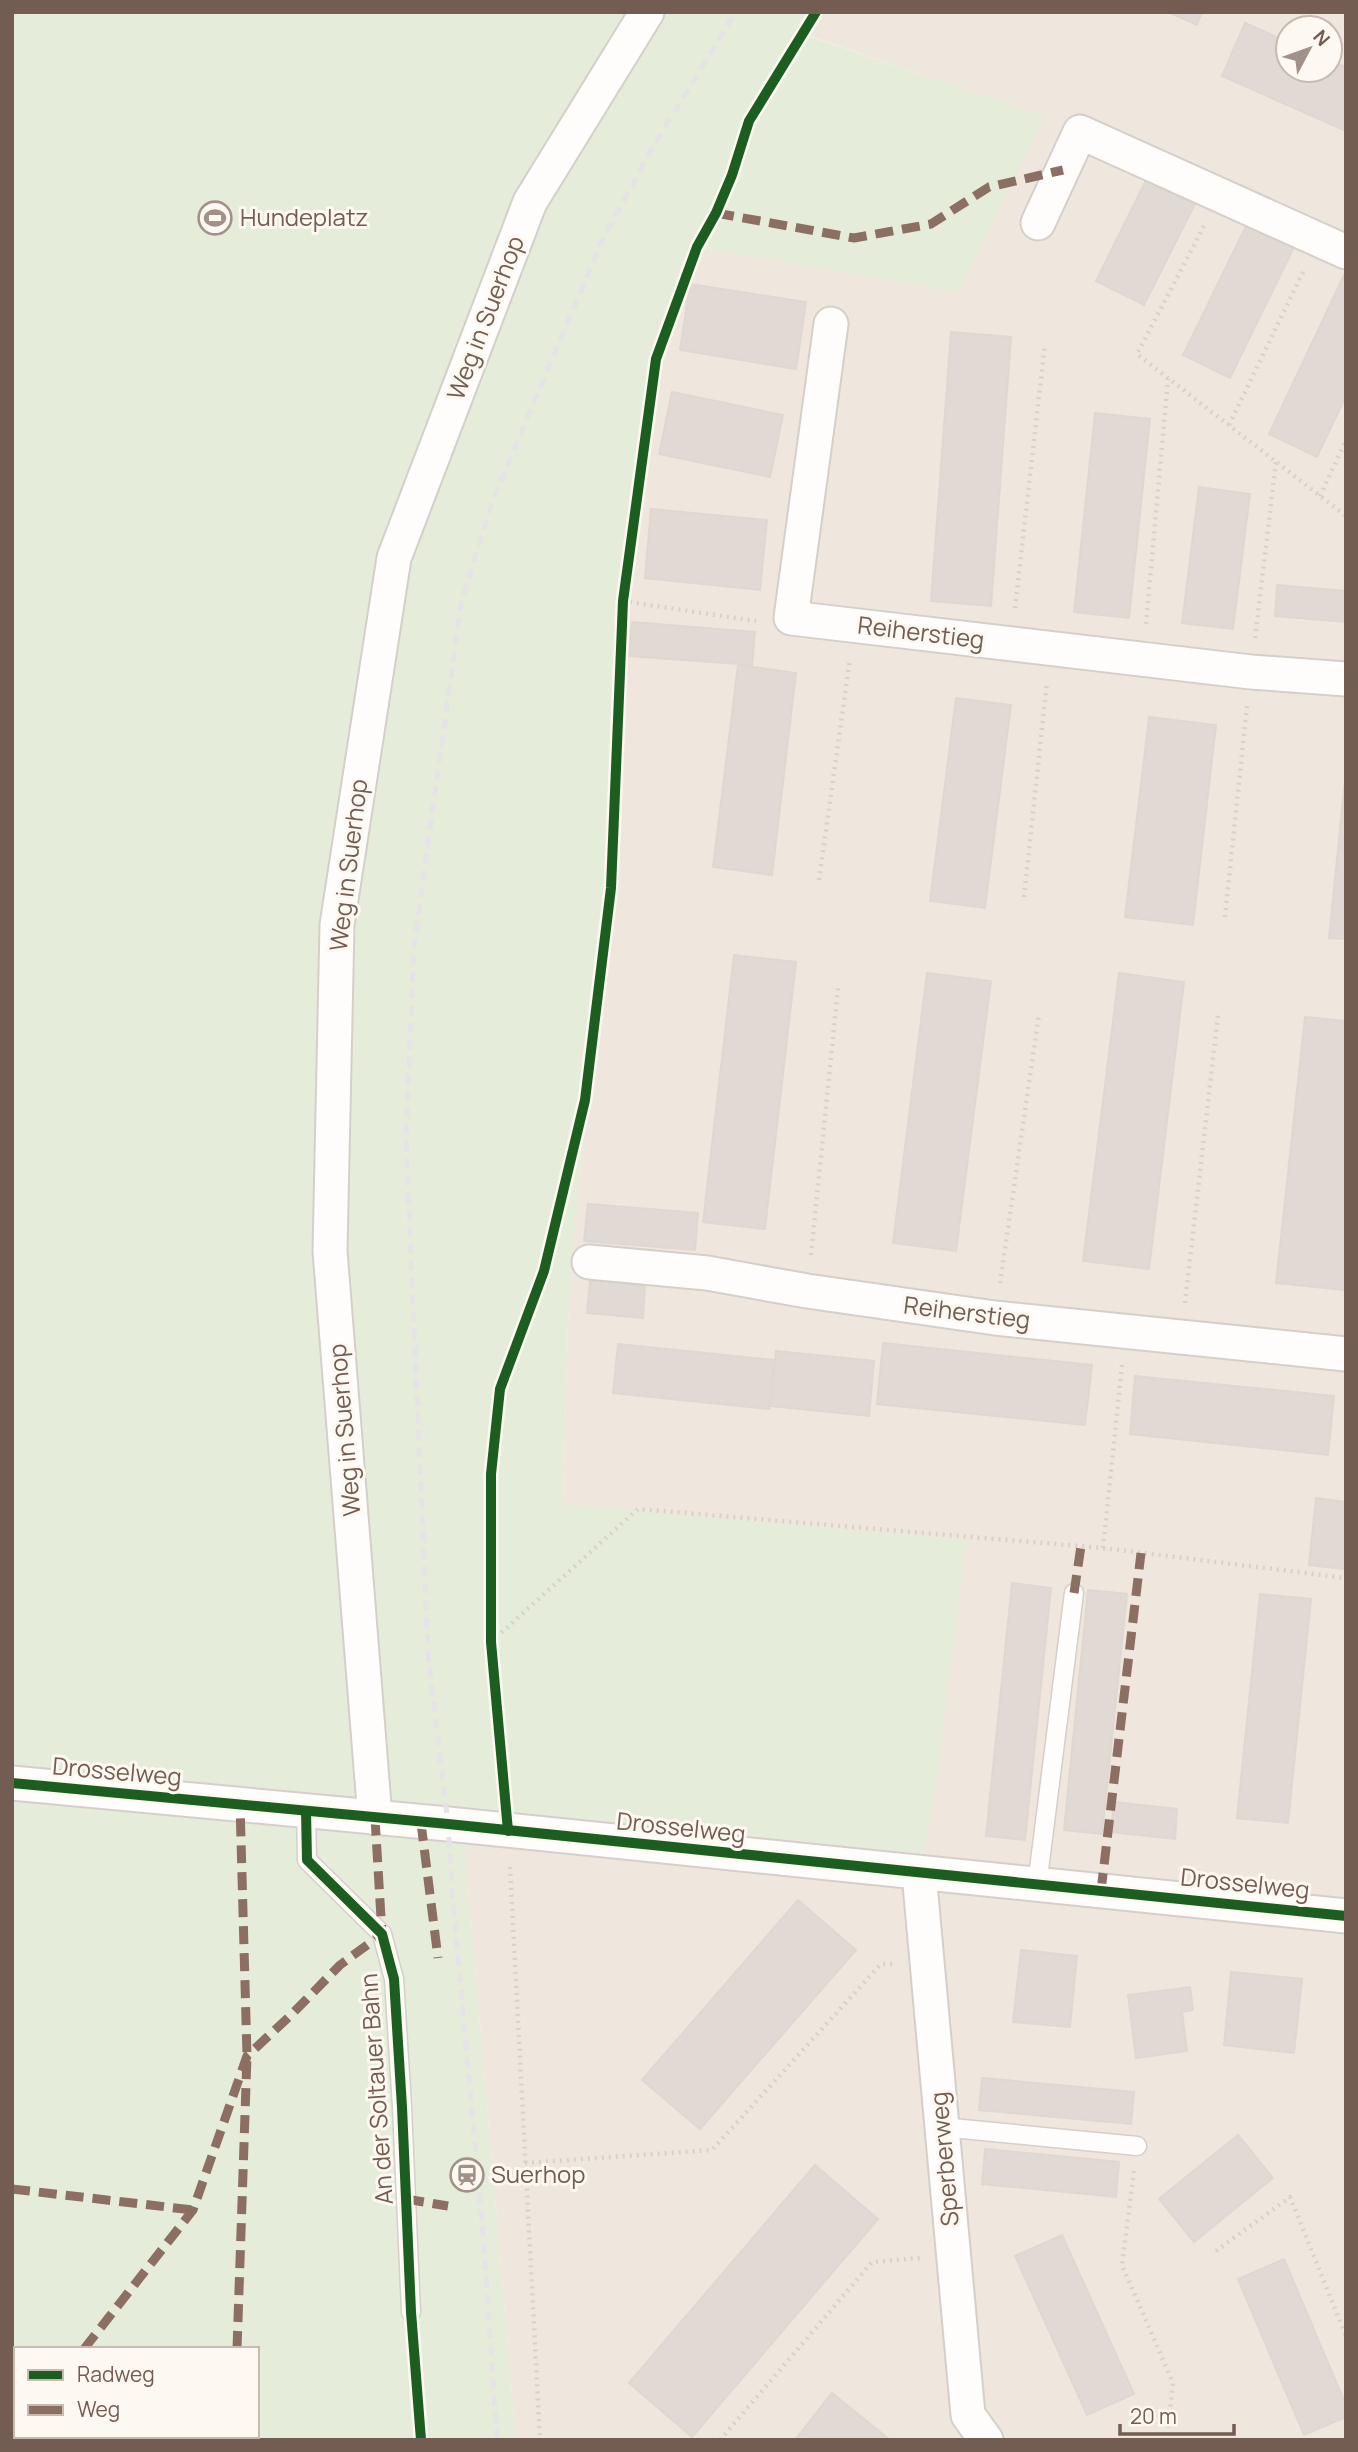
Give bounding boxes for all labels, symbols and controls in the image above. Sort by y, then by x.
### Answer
north arrow [1274,14,1344,84]
text: N [1308,24,1336,52]
sports icon: Hundeplatz [196,199,234,237]
place label: Hundeplatz [240,200,368,233]
street label: Weg in Suerhop [438,231,531,404]
street label: Reiherstieg [856,607,986,656]
street label: Weg in Suerhop [321,777,374,953]
street label: Reiherstieg [902,1287,1032,1336]
street label: Weg in Suerhop [320,1342,367,1518]
street label: Drosselweg [51,1748,183,1793]
street label: Drosselweg [615,1803,747,1850]
street label: Drosselweg [1179,1859,1311,1906]
street label: An der Soltauer Bahn [351,1972,400,2206]
street label: Sperberweg [921,2091,966,2228]
station icon: Suerhop [448,2156,486,2194]
place label: Suerhop [491,2157,585,2190]
legend [14,2347,259,2438]
text: Radweg [77,2360,155,2388]
scale bar [1120,2392,1234,2436]
text: Weg [77,2395,120,2423]
text: 20 m [1130,2402,1177,2430]

